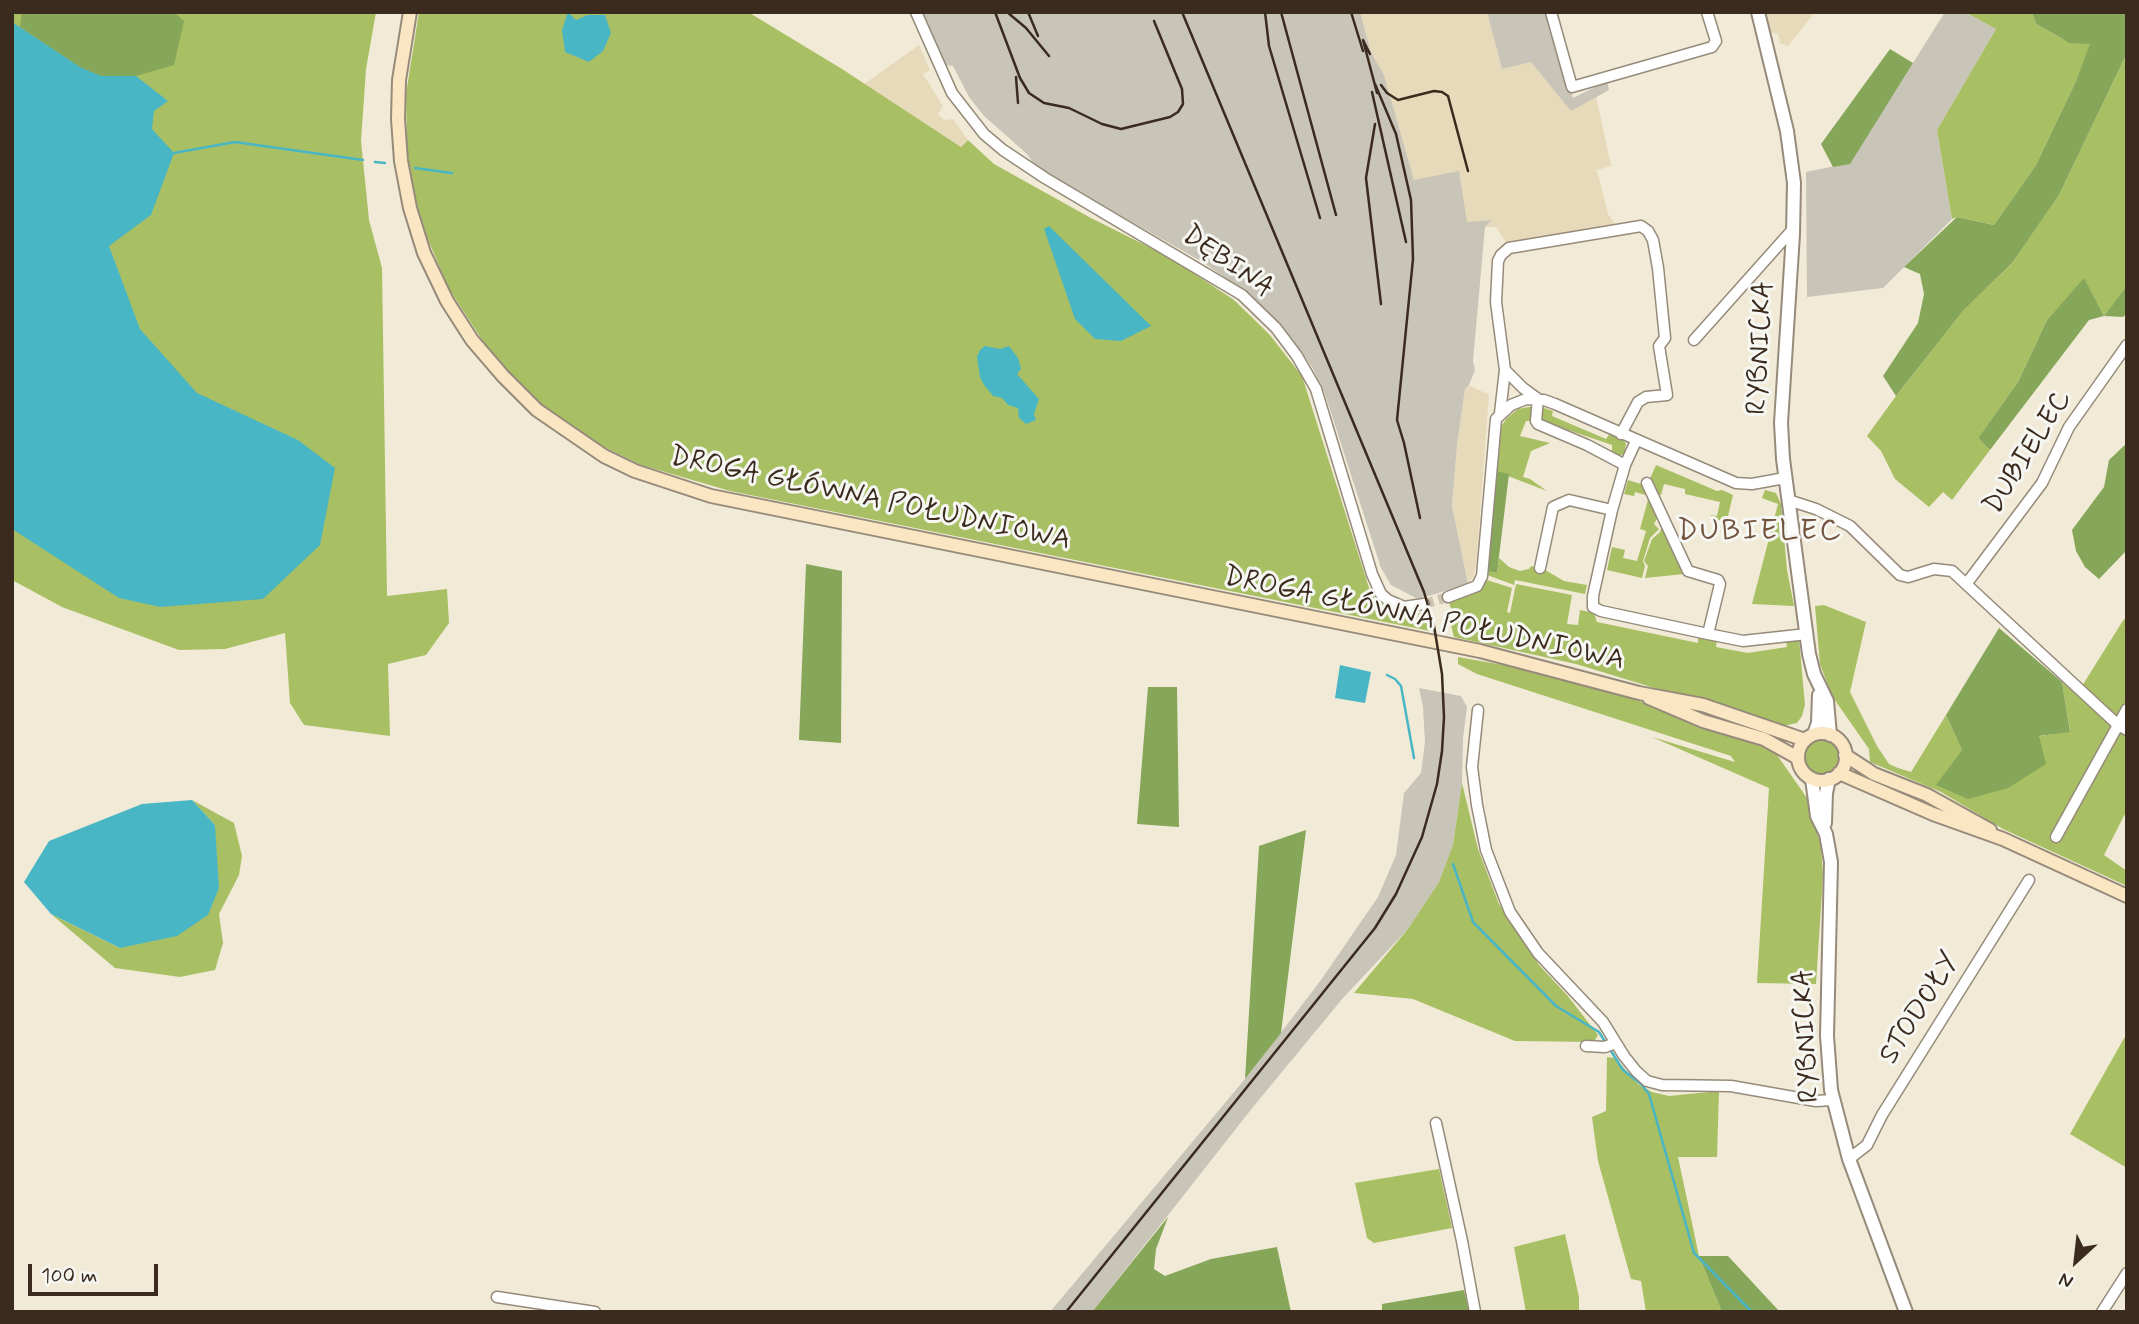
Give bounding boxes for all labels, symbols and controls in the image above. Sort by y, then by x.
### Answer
street label: DĘBINA [1175,219,1279,307]
street label: RYBNICKA [1742,280,1782,416]
street label: DUBIELEC [1978,385,2080,521]
street label: DROGA GŁÓWNA POŁUDNIOWA [667,441,1073,559]
district label: DUBIELEC [1678,515,1842,551]
street label: DROGA GŁÓWNA POŁUDNIOWA [1221,561,1627,679]
street label: STODOŁY [1874,947,1968,1071]
street label: RYBNICKA [1788,968,1828,1104]
north arrow [2041,1226,2111,1296]
scale bar [32,1250,161,1294]
text: 100 m [41,1262,97,1290]
text: N [2055,1266,2078,1294]

